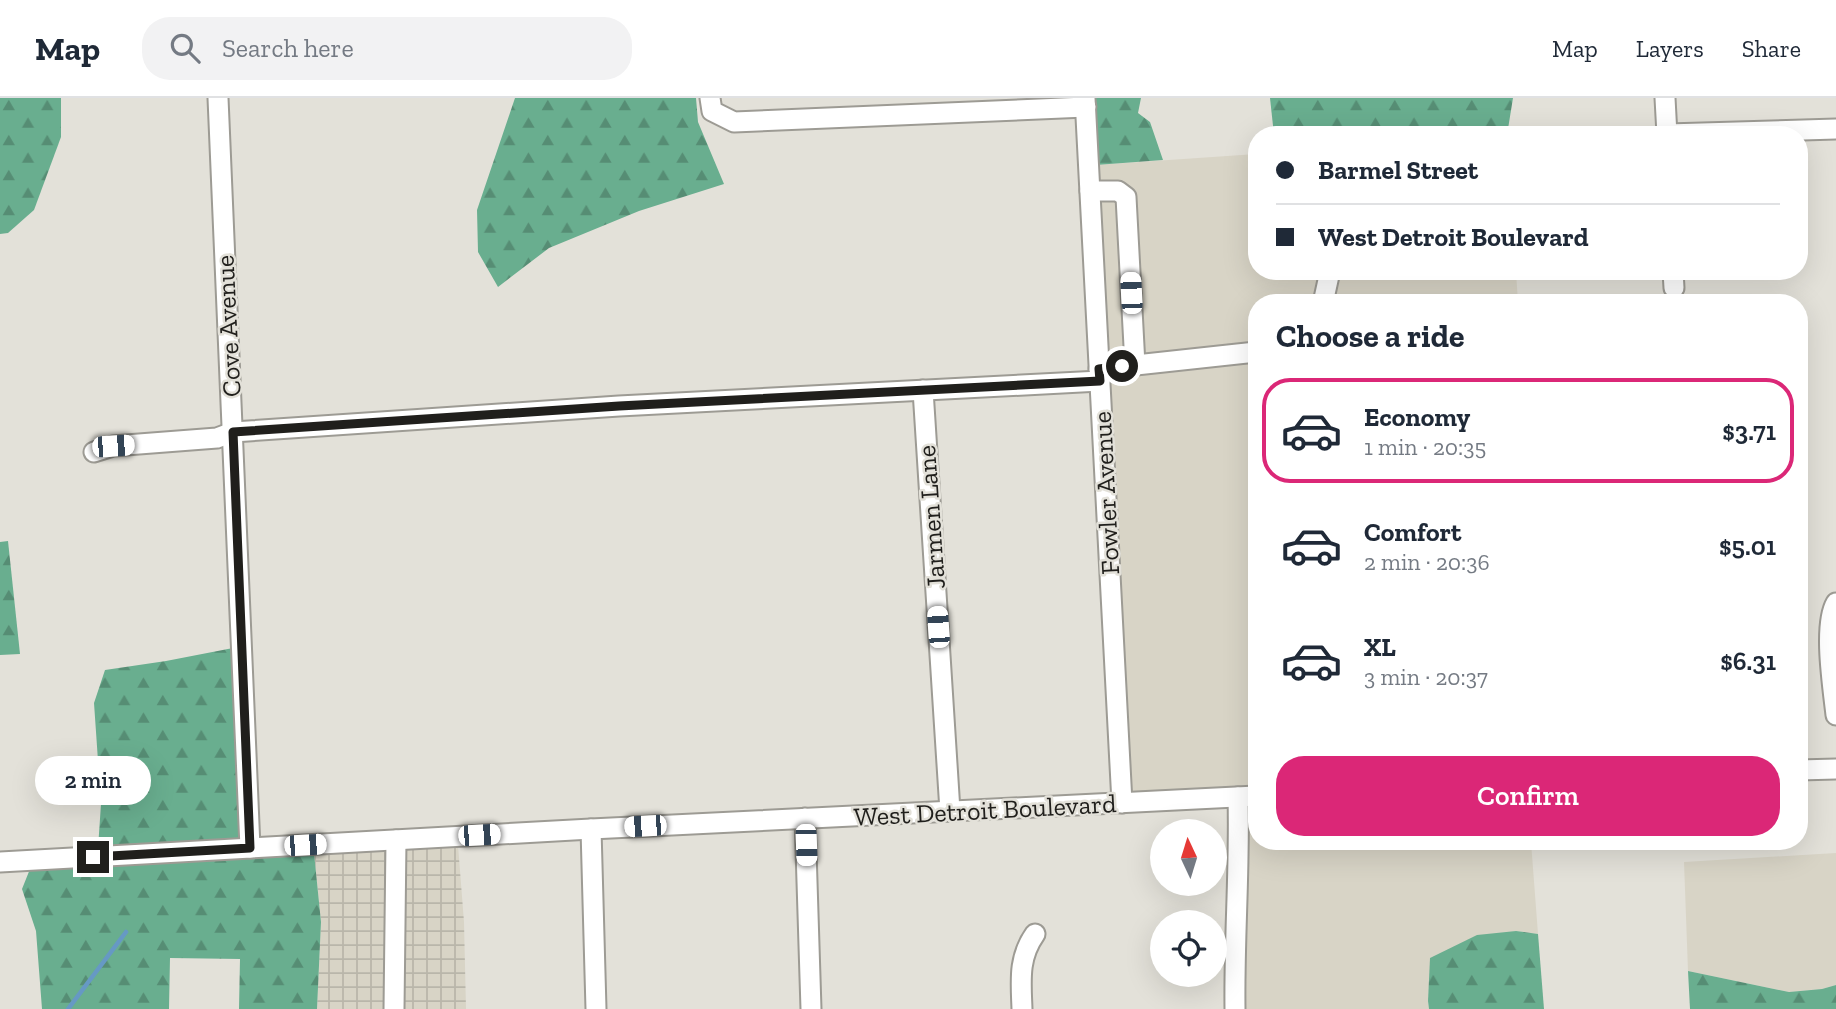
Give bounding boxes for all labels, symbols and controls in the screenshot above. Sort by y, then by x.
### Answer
search box [142,17,632,80]
text: Map [35,29,100,68]
icon: search [166,29,204,67]
text: Search here [222,32,354,64]
text: Map [1552,34,1598,63]
text: Layers [1636,34,1704,63]
text: Share [1742,34,1801,63]
text: Barmel Street [1318,154,1478,186]
text: West Detroit Boulevard [1318,221,1589,253]
street label: Cove Avenue [208,254,248,398]
car [1120,271,1143,315]
text: Choose a ride [1276,317,1464,355]
route start [1106,350,1138,382]
icon: car [1280,399,1343,462]
text: Economy [1364,401,1470,433]
street label: Fowler Avenue [1086,410,1126,576]
text: $3.71 [1722,415,1776,447]
text: 1 min · 20:35 [1364,433,1486,461]
car [92,434,135,458]
street label: Jarmen Lane [910,444,952,590]
icon: car [1280,514,1343,577]
text: Comfort [1364,516,1461,548]
text: $5.01 [1719,530,1776,562]
text: 2 min · 20:36 [1364,548,1490,576]
car [927,605,950,649]
icon: car [1280,629,1343,692]
text: XL [1364,631,1396,663]
text: $6.31 [1720,645,1776,677]
text: 3 min · 20:37 [1364,663,1488,691]
callout: 2 min [35,756,151,804]
button: Confirm [1276,756,1780,836]
text: 2 min [64,766,122,794]
street label: West Detroit Boulevard [853,787,1117,833]
car [624,814,667,838]
north arrow [1150,819,1227,896]
map controls [1150,819,1227,987]
car [458,823,501,847]
car [795,824,818,866]
car [284,833,327,857]
route end [77,841,109,873]
button: locate [1150,910,1227,987]

